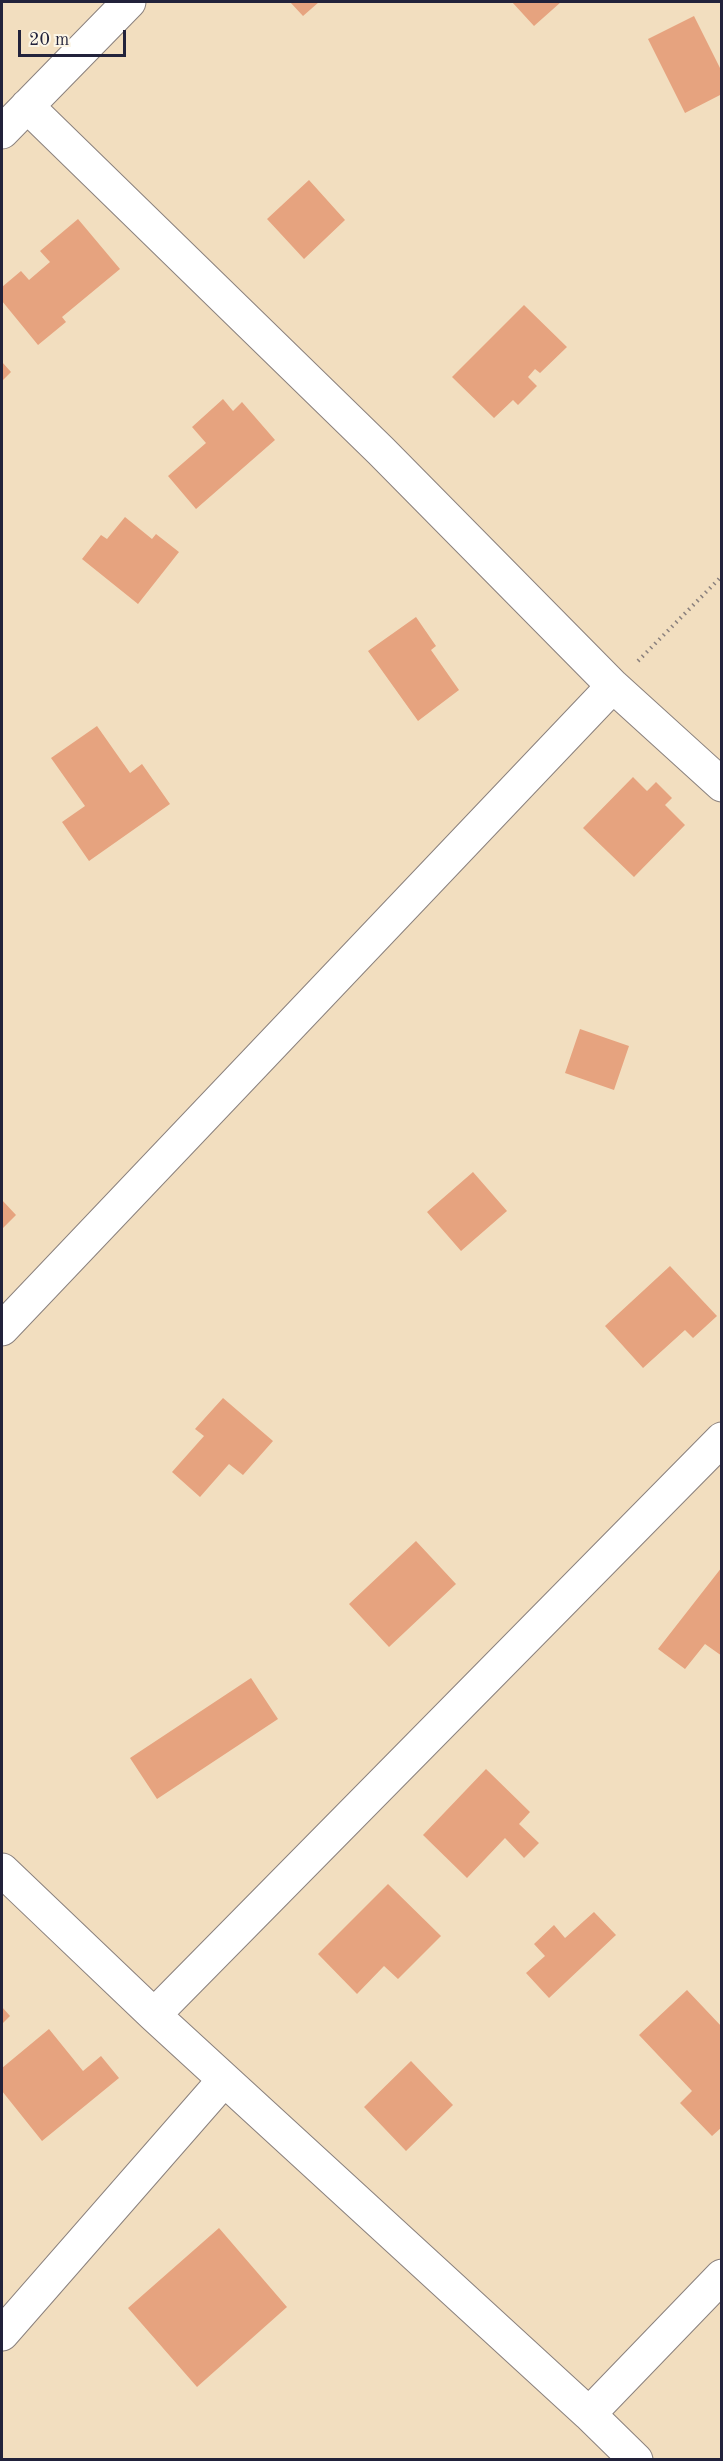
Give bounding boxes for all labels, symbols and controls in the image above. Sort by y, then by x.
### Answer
scale bar [21,18,129,56]
text: 20 m [29,31,69,49]

